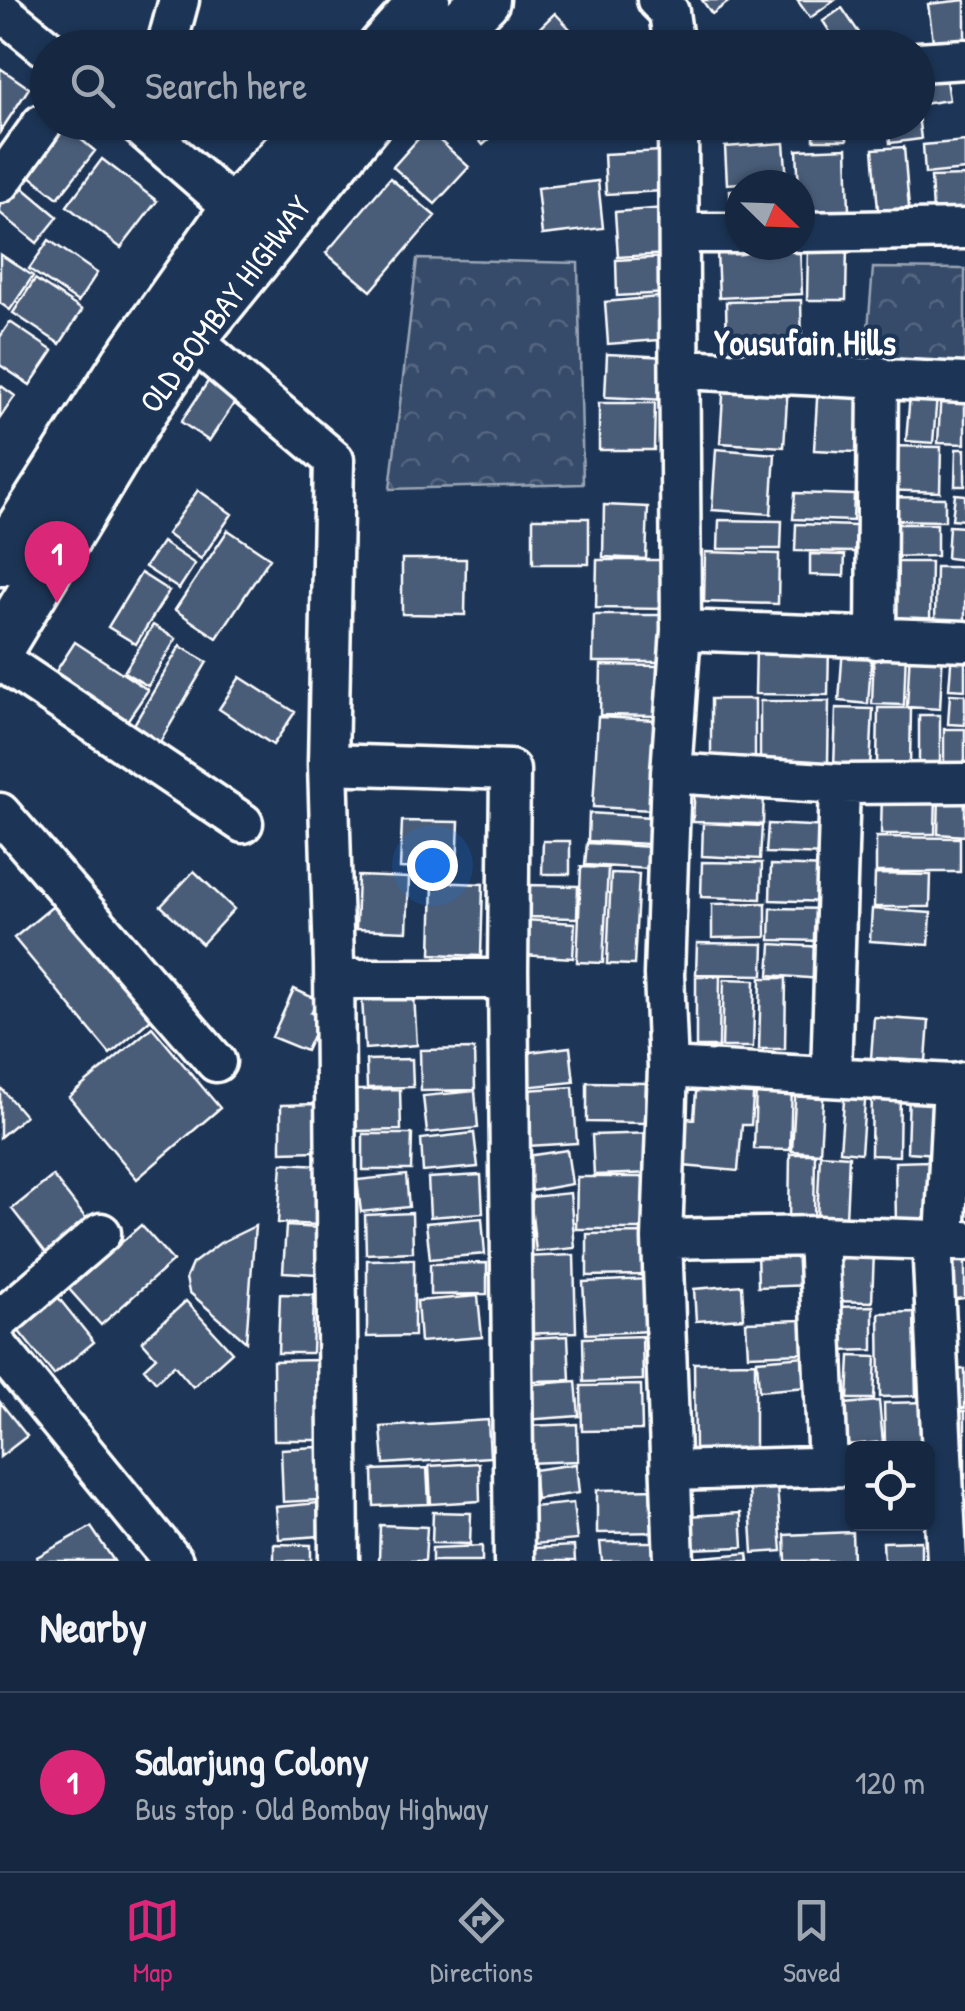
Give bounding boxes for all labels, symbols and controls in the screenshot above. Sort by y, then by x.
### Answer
search box [30,30,935,140]
icon: search [65,58,120,113]
text: Search here [145,59,307,111]
north arrow [725,170,815,260]
street label: OLD BOMBAY HIGHWAY [129,187,321,421]
district label: Yousufain Hills [714,319,896,366]
pin: 1 [24,520,90,603]
your location [407,840,458,891]
map controls [845,1441,935,1531]
button: locate [845,1441,935,1531]
text: Nearby [40,1598,147,1655]
text: Salarjung Colony [135,1735,369,1787]
text: 1 [67,1761,78,1804]
text: 120 m [855,1761,925,1804]
text: Bus stop · Old Bombay Highway [135,1787,489,1830]
tab: Map [125,1893,180,1991]
tab: Directions [430,1893,533,1991]
tab: Saved [783,1893,840,1991]

